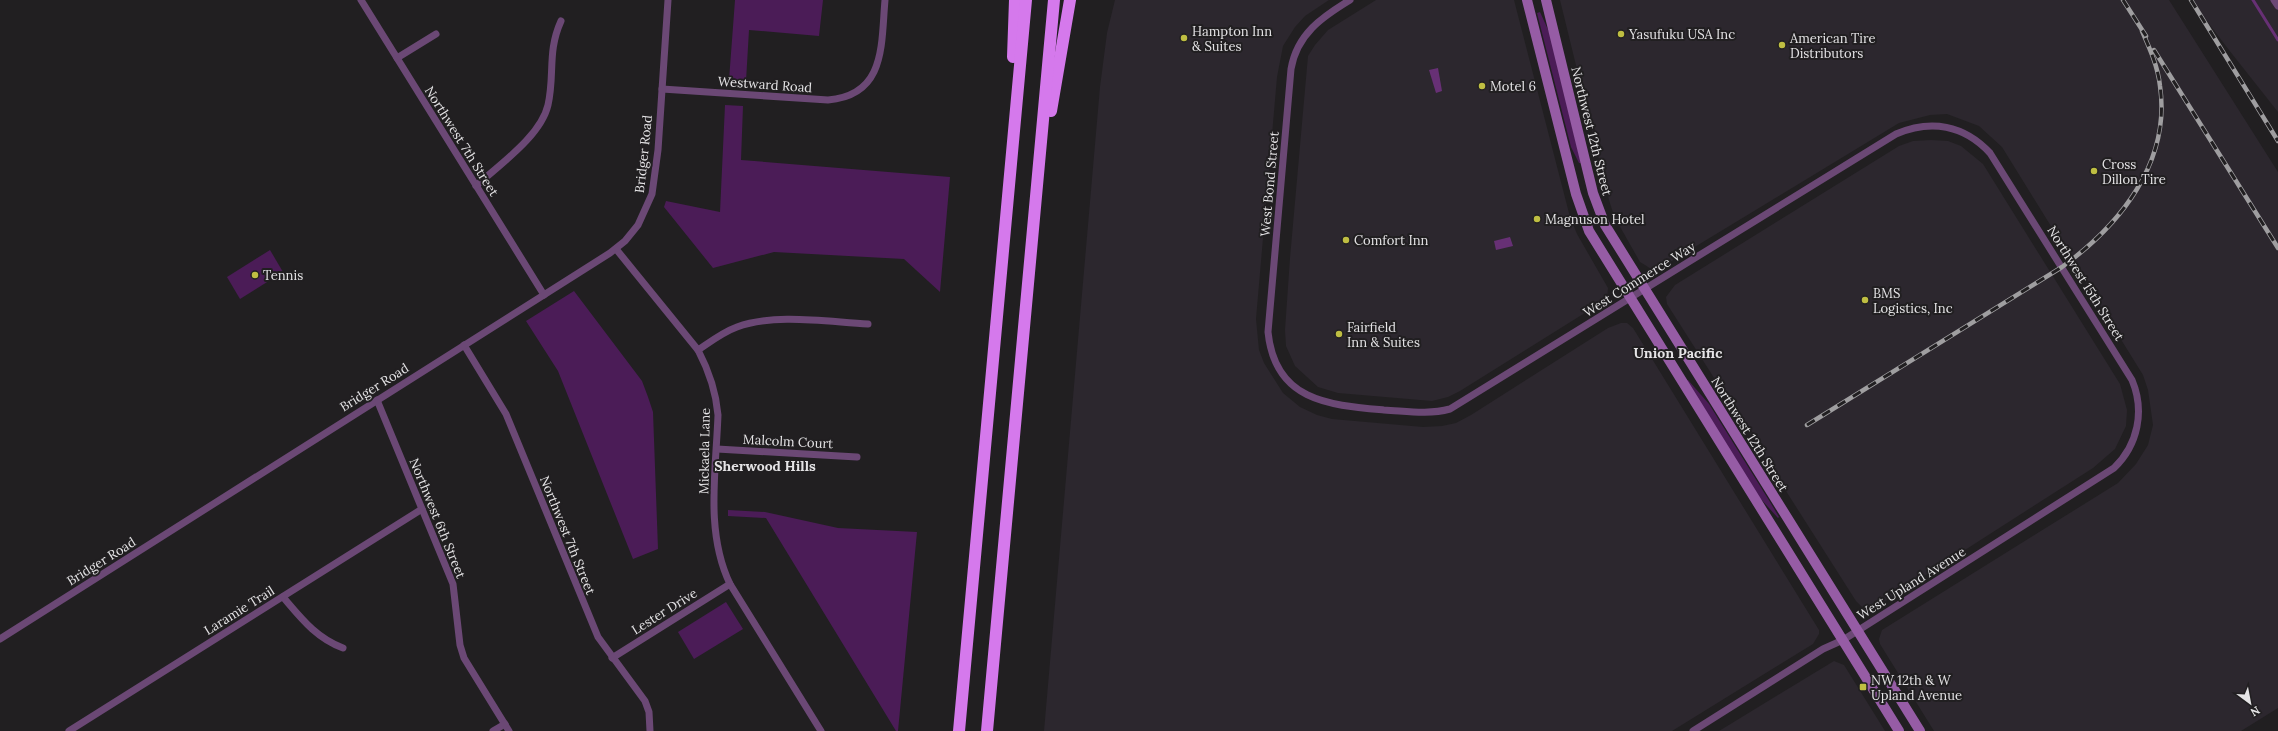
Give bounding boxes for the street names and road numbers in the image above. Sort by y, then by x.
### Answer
street label: Northwest 12th Street [1567,65,1616,197]
street label: Westward Road [717,73,813,96]
street label: Northwest 7th Street [421,83,502,200]
street label: Bridger Road [631,114,656,194]
street label: West Bond Street [1256,131,1283,237]
street label: Northwest 15th Street [2043,223,2128,344]
street label: West Commerce Way [1580,238,1699,321]
street label: Bridger Road [337,359,412,415]
street label: Northwest 12th Street [1707,374,1792,495]
street label: Mickaela Lane [695,408,714,494]
street label: Malcolm Court [742,431,834,452]
street label: Northwest 6th Street [406,456,469,581]
street label: Northwest 7th Street [536,473,599,597]
street label: Bridger Road [64,533,139,589]
street label: West Upland Avenue [1854,543,1969,624]
street label: Laramie Trail [201,582,278,639]
street label: Lester Drive [628,585,700,638]

